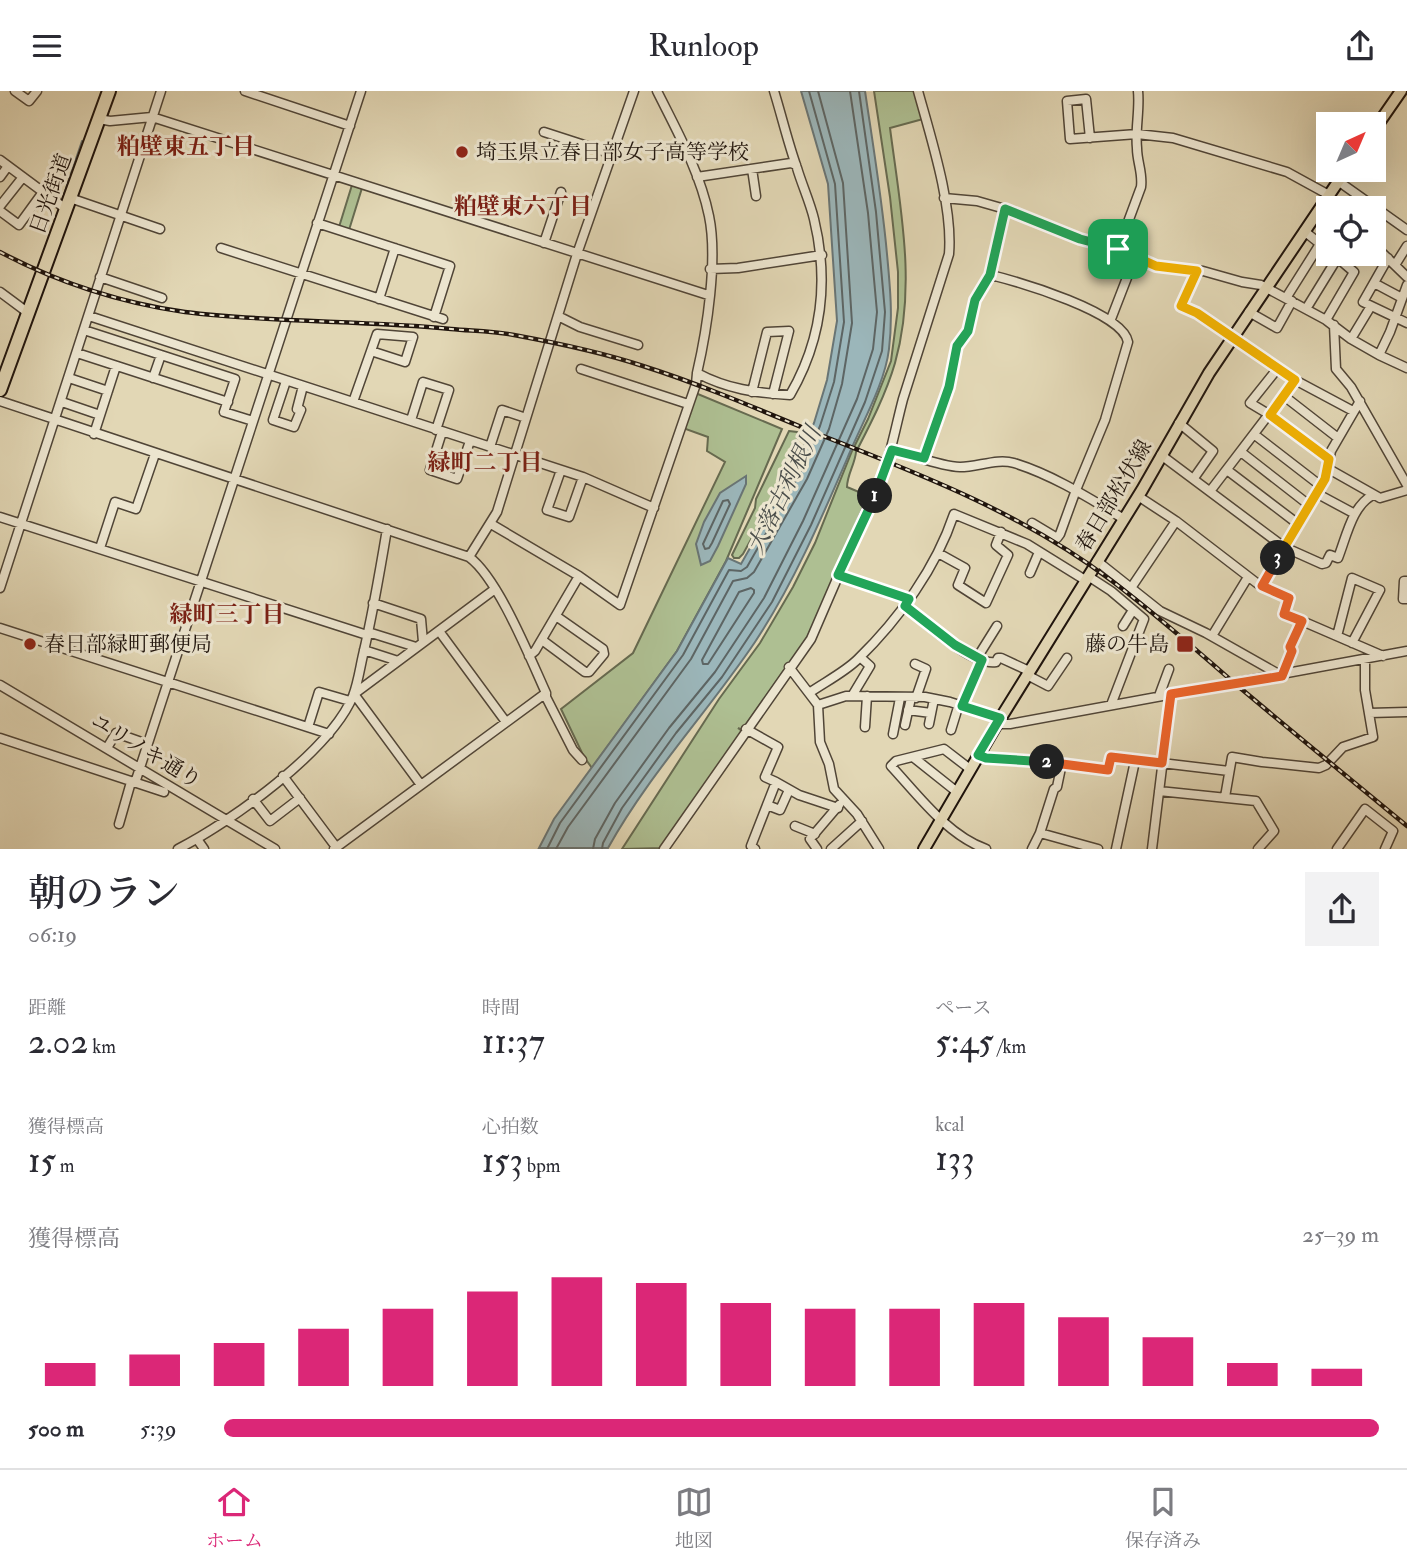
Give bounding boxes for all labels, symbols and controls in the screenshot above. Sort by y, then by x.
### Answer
text: Runloop [648,26,759,66]
icon: menu [28,27,66,65]
icon: share [1341,27,1379,65]
north arrow [1316,112,1386,182]
map controls [1316,112,1386,266]
district label: 粕壁東五丁目 [117,132,255,161]
place label: 埼玉県立春日部女子高等学校 [476,139,749,166]
marker: 埼玉県立春日部女子高等学校 [454,144,470,160]
street label: 日光街道 [24,150,78,238]
district label: 粕壁東六丁目 [454,192,592,221]
button: locate [1316,196,1386,266]
pin [1088,219,1148,279]
icon: arrive [1099,230,1137,268]
water label: 大落古利根川 [741,419,829,558]
street label: 春日部松伏線 [1070,435,1158,557]
district label: 緑町二丁目 [428,448,543,477]
pin: 1 [858,479,892,513]
text: 1 [871,483,878,507]
pin: 3 [1260,540,1296,575]
text: 3 [1274,545,1281,569]
district label: 緑町三丁目 [170,600,285,629]
place label: 春日部緑町郵便局 [44,631,212,658]
place label: 藤の牛島 [1085,631,1169,658]
marker: 藤の牛島 [1175,634,1195,654]
marker: 春日部緑町郵便局 [22,636,38,652]
street label: ユリノキ通り [86,707,206,795]
pin: 2 [1030,745,1064,779]
text: 2 [1042,749,1051,773]
text: 朝のラン [28,870,180,918]
button: share [1305,872,1379,946]
text: 06:19 [28,920,77,949]
text: 距離 [28,996,66,1020]
text: 時間 [482,996,520,1020]
text: ペース [935,996,991,1020]
text: 2.02 [28,1020,88,1064]
text: 11:37 [482,1020,545,1064]
text: 5:45 [935,1020,994,1064]
text: km [88,1035,116,1059]
text: /km [994,1035,1026,1059]
text: kcal [935,1113,964,1137]
text: 獲得標高 [28,1115,104,1139]
text: 心拍数 [482,1115,539,1139]
text: 133 [935,1137,975,1181]
text: 15 [28,1139,56,1183]
text: 153 [482,1139,523,1183]
text: m [56,1154,75,1178]
text: bpm [523,1154,561,1178]
text: 25–39 m [1302,1220,1379,1249]
text: 獲得標高 [28,1224,120,1253]
text: 500 m [28,1414,84,1443]
text: 5:39 [140,1414,176,1443]
tab: ホーム [206,1483,263,1553]
tab: 地図 [675,1483,713,1553]
tab: 保存済み [1125,1483,1201,1553]

